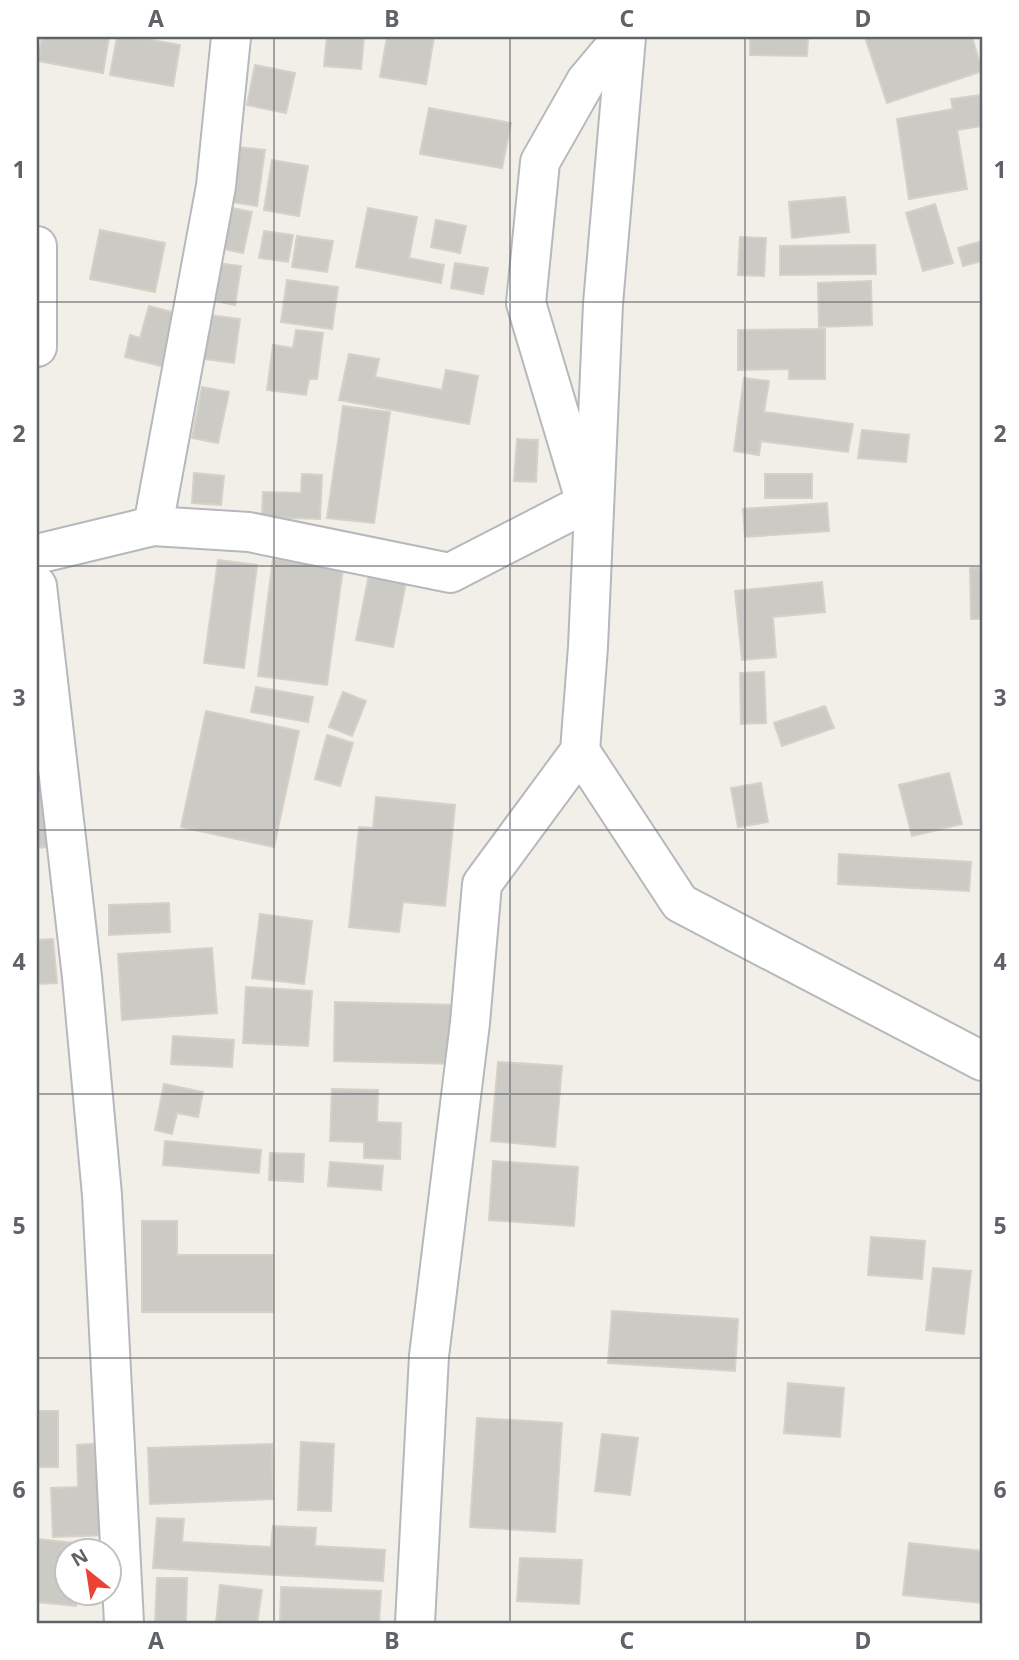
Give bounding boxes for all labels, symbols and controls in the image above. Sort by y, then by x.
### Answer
text: A [148,2,164,34]
text: B [384,2,400,34]
text: C [620,2,635,34]
text: D [855,2,871,34]
text: 1 [12,153,26,185]
text: 1 [993,153,1007,185]
text: 2 [12,417,26,449]
text: 2 [993,417,1007,449]
text: 3 [12,681,26,713]
text: 3 [993,681,1007,713]
text: 4 [12,945,26,977]
text: 4 [993,945,1007,977]
text: 5 [12,1209,26,1241]
text: 5 [993,1209,1007,1241]
text: 6 [12,1473,26,1505]
text: 6 [993,1473,1007,1505]
north arrow [52,1538,122,1608]
text: N [66,1542,93,1572]
text: A [148,1624,164,1656]
text: B [384,1624,400,1656]
text: C [620,1624,635,1656]
text: D [855,1624,871,1656]

